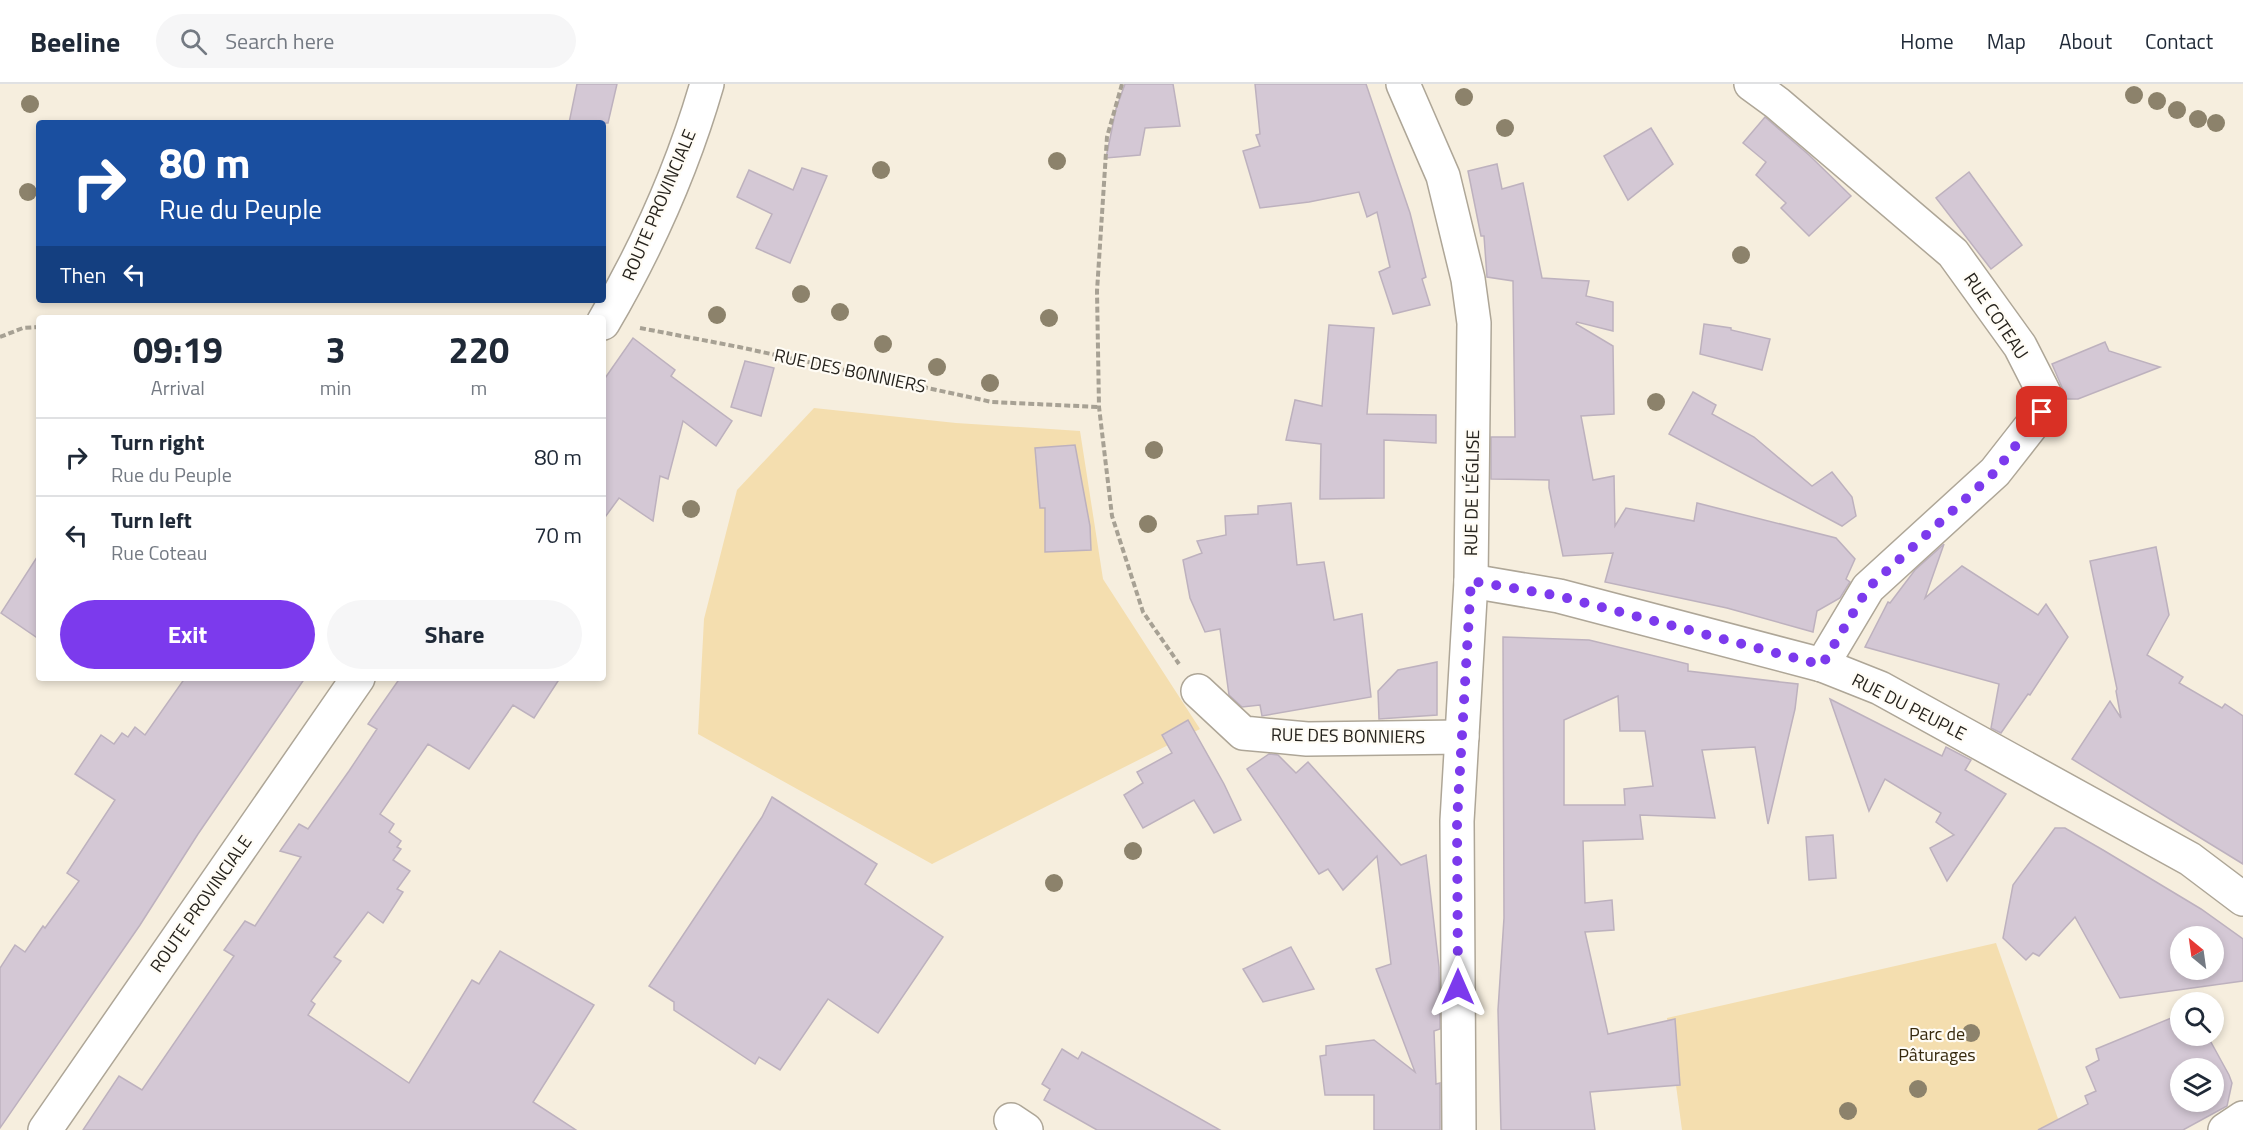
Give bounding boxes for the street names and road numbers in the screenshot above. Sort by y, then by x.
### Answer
street label: ROUTE PROVINCIALE [614,125,703,285]
street label: RUE COTEAU [1957,267,2035,364]
street label: RUE DES BONNIERS [772,341,928,400]
street label: RUE DE L'ÉGLISE [1457,429,1486,556]
street label: RUE DU PEUPLE [1847,666,1971,747]
street label: RUE DES BONNIERS [1271,721,1425,750]
street label: ROUTE PROVINCIALE [143,830,258,978]

